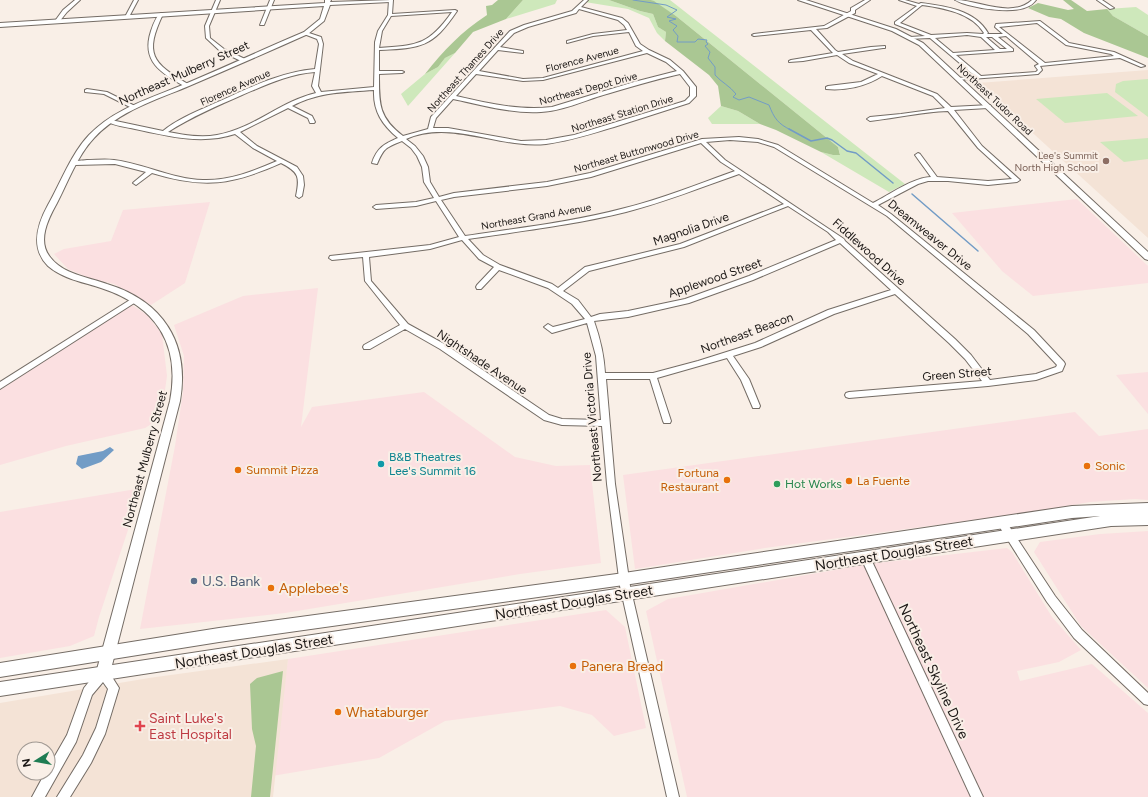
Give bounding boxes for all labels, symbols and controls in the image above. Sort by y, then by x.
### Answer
street label: Northeast Thames Drive [424,25,507,115]
street label: Northeast Mulberry Street [117,38,252,108]
street label: Florence Avenue [544,43,621,75]
street label: Northeast Tudor Road [954,61,1035,138]
street label: Florence Avenue [198,66,273,109]
street label: Northeast Depot Drive [538,69,639,108]
street label: Northeast Station Drive [570,92,675,135]
street label: Northeast Buttonwood Drive [572,127,700,176]
place label: Lee's Summit North High School [1015,149,1098,174]
marker: Lee's Summit North High School [1101,156,1111,166]
street label: Dreamweaver Drive [885,197,975,274]
street label: Northeast Grand Avenue [480,200,593,233]
street label: Magnolia Drive [651,209,731,249]
street label: Fiddlewood Drive [830,216,909,289]
street label: Applewood Street [666,255,764,301]
street label: Northeast Beacon [699,310,795,356]
street label: Nightshade Avenue [434,327,530,398]
street label: Northeast Victoria Drive [579,351,605,482]
street label: Green Street [922,364,993,384]
street label: Northeast Mulberry Street [120,388,170,529]
place label: B&B Theatres Lee's Summit 16 [389,450,476,478]
marker: B&B Theatres Lee's Summit 16 [376,459,386,469]
place label: Sonic [1095,459,1126,473]
marker: Sonic [1082,461,1092,471]
place label: Summit Pizza [246,463,318,477]
marker: Summit Pizza [233,465,243,475]
place label: Fortuna Restaurant [661,466,719,494]
place label: La Fuente [857,474,910,488]
marker: Fortuna Restaurant [722,475,732,485]
marker: La Fuente [844,476,854,486]
place label: Hot Works [785,477,842,491]
marker: Hot Works [772,479,782,489]
street label: Northeast Douglas Street [814,533,974,574]
place label: U.S. Bank [202,573,260,590]
marker: U.S. Bank [189,576,199,586]
place label: Applebee's [279,580,349,597]
street label: Northeast Douglas Street [494,582,654,623]
marker: Applebee's [266,583,276,593]
street label: Northeast Skyline Drive [895,601,973,742]
street label: Northeast Douglas Street [174,631,334,672]
place label: Panera Bread [581,658,663,675]
marker: Panera Bread [568,661,578,671]
place label: Whataburger [346,704,428,721]
marker: Whataburger [333,707,343,717]
place label: Saint Luke's East Hospital [149,710,232,743]
marker: Saint Luke's East Hospital [134,720,146,732]
north arrow [16,741,56,781]
text: N [19,757,34,768]

